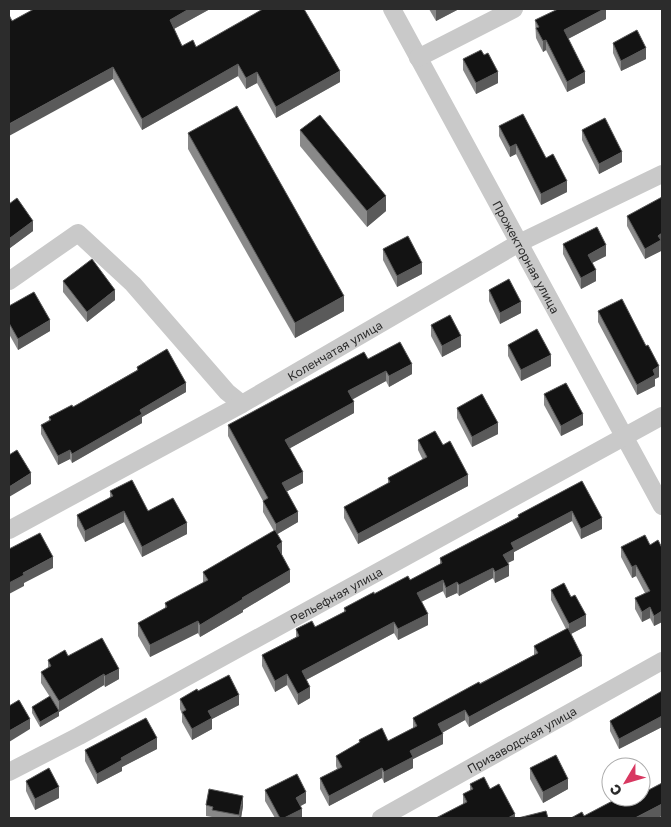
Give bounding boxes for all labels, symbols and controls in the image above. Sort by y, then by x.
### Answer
street label: Прожекторная улица [490,198,563,316]
street label: Коленчатая улица [284,317,385,384]
street label: Рельефная улица [287,564,385,626]
street label: Призаводская улица [464,703,579,776]
north arrow [601,757,651,807]
text: С [606,781,625,799]

